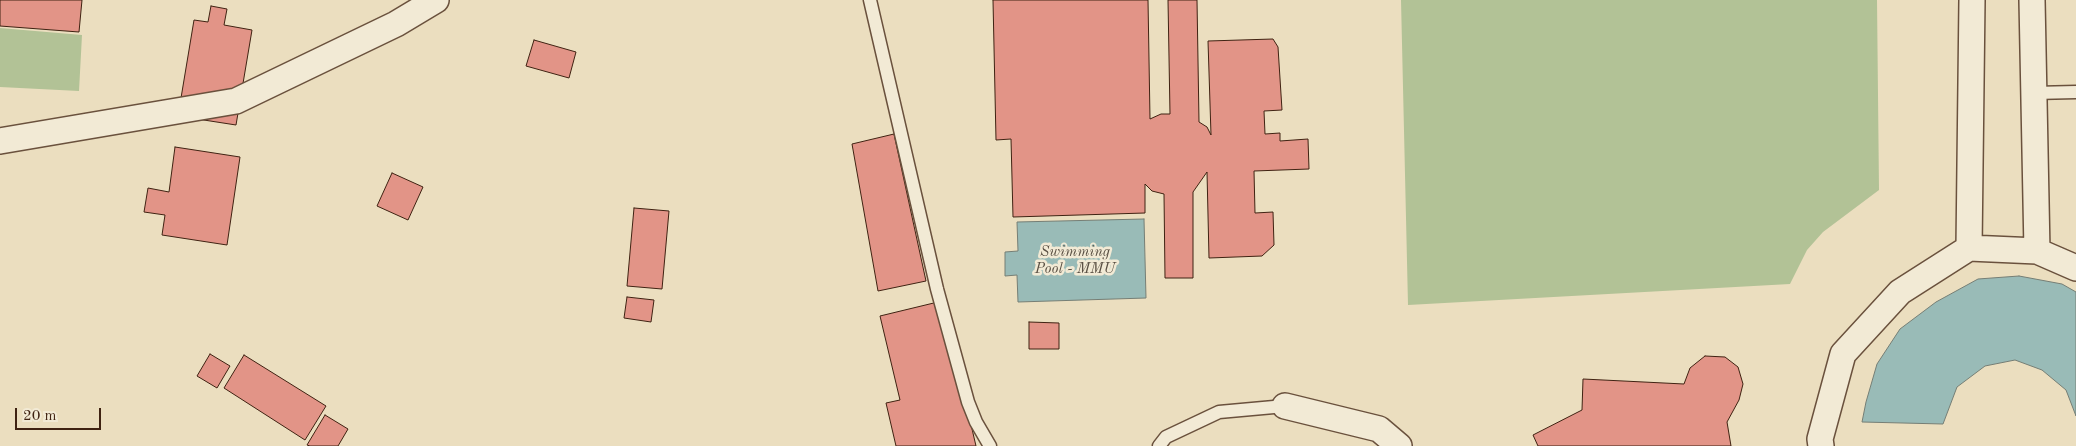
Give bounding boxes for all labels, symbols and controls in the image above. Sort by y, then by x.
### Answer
water label: Swimming Pool - MMU [1035,243,1115,278]
scale bar [18,398,104,430]
text: 20 m [23,409,57,424]

